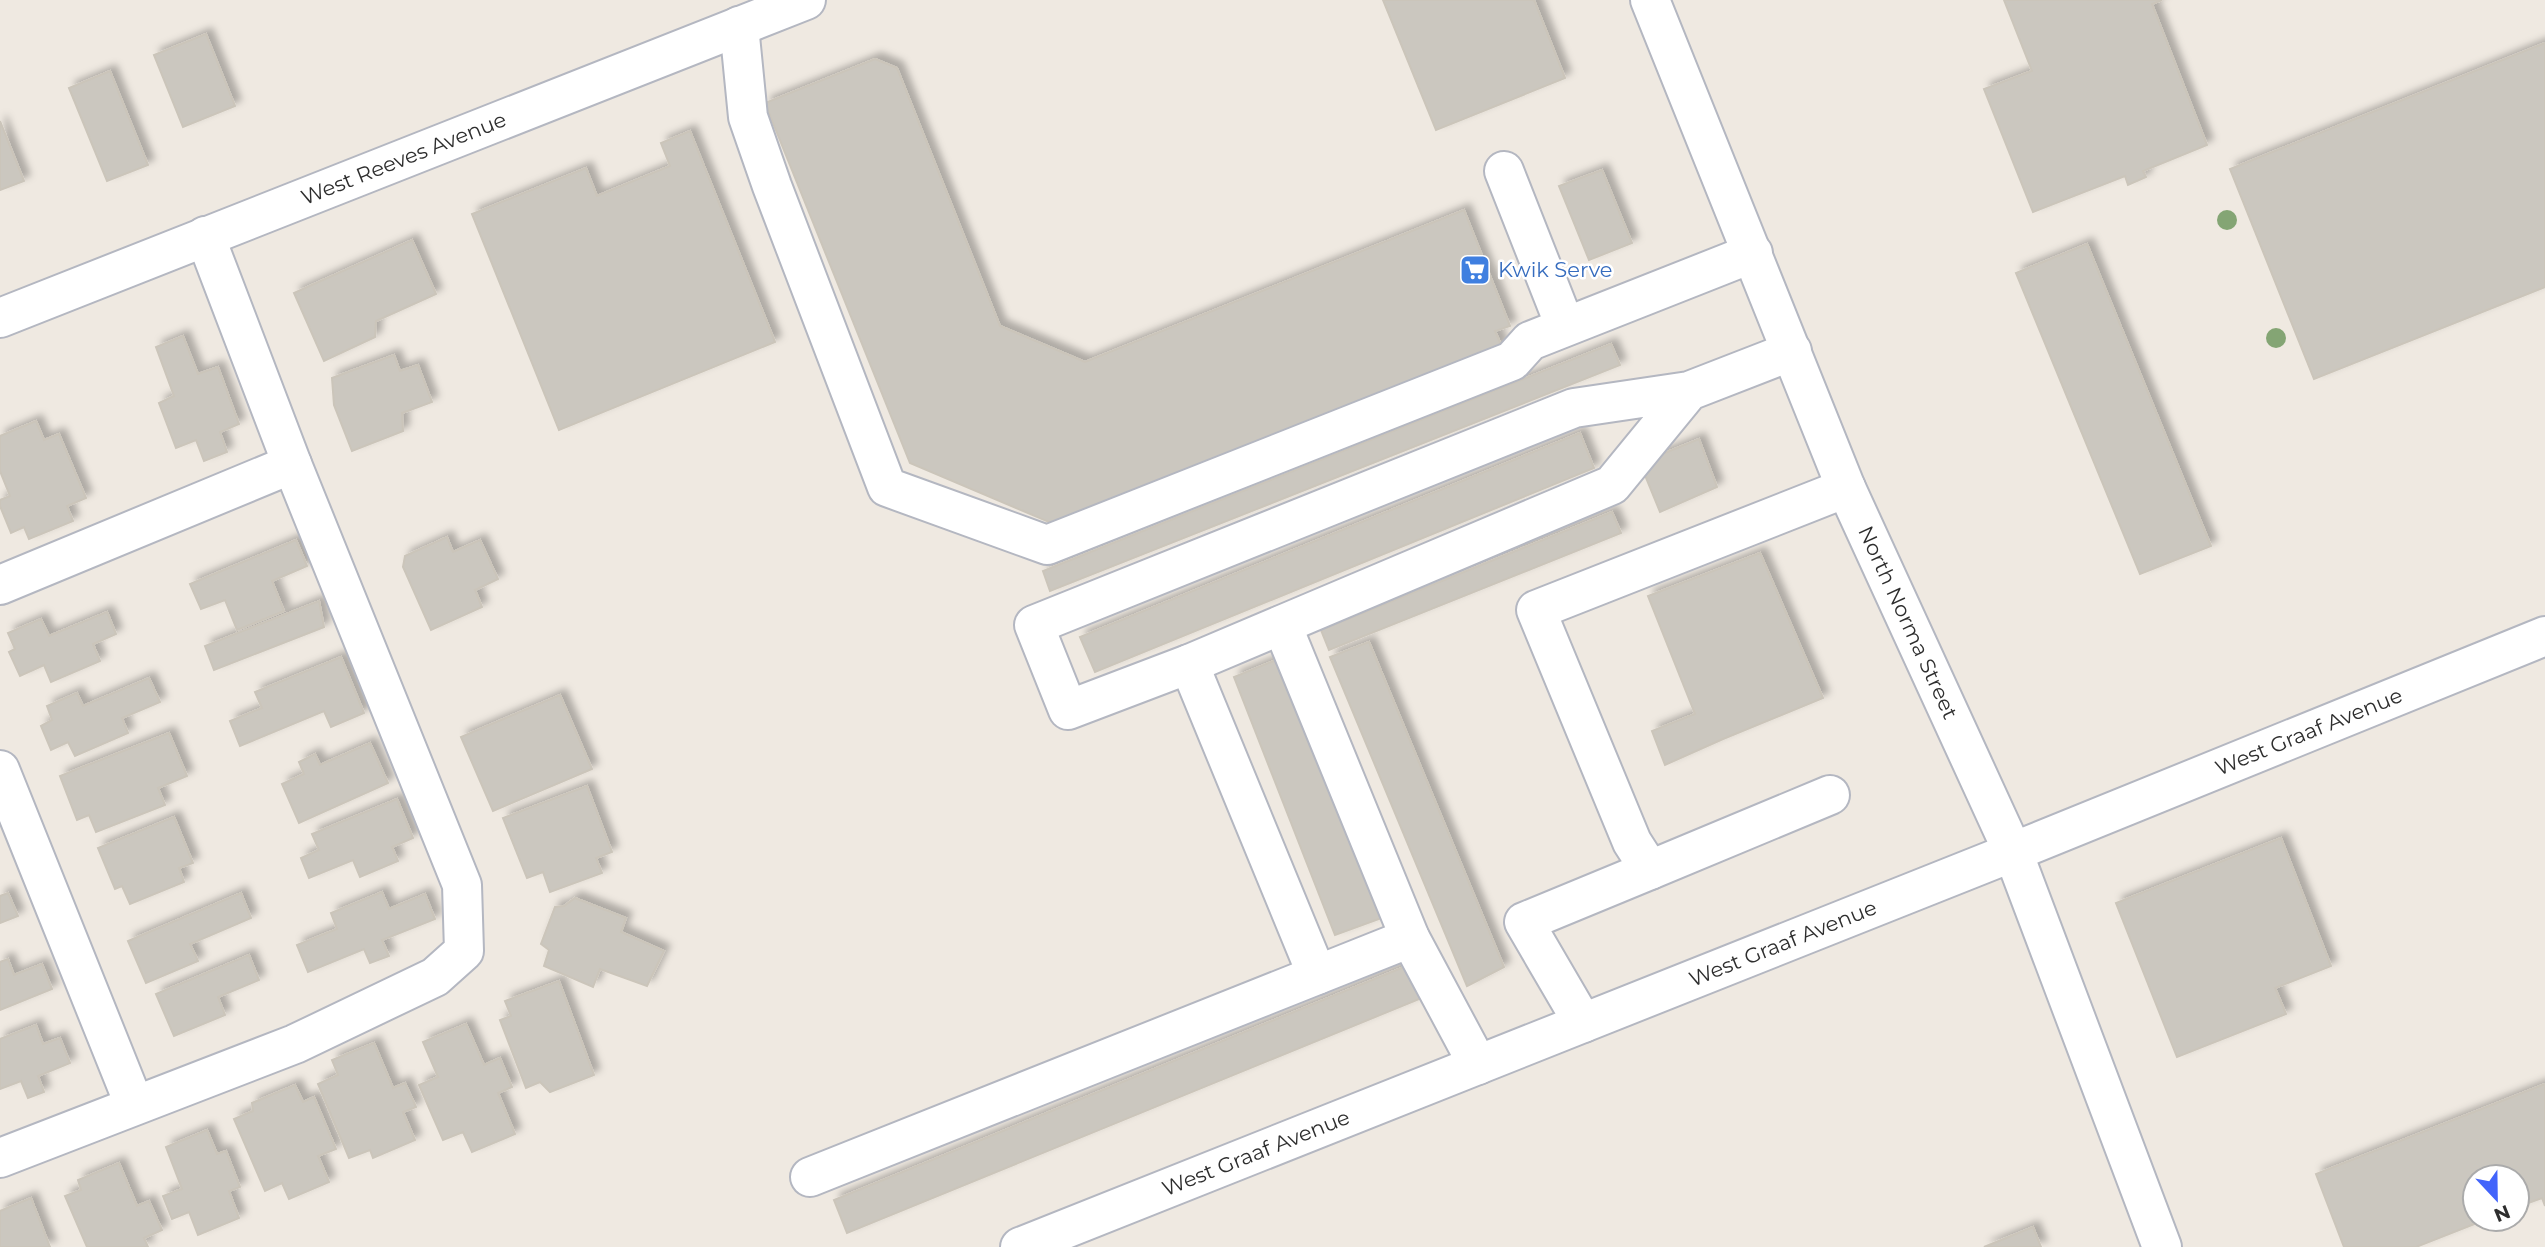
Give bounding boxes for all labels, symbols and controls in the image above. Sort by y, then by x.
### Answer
street label: West Reeves Avenue [297,107,510,210]
supermarket icon: Kwik Serve [1458,253,1492,287]
place label: Kwik Serve [1498,257,1612,282]
street label: North Norma Street [1853,522,1963,723]
street label: West Graaf Avenue [2211,682,2406,781]
street label: West Graaf Avenue [1685,895,1880,992]
street label: West Graaf Avenue [1158,1104,1353,1201]
north arrow [2461,1163,2531,1233]
text: N [2491,1200,2514,1227]

